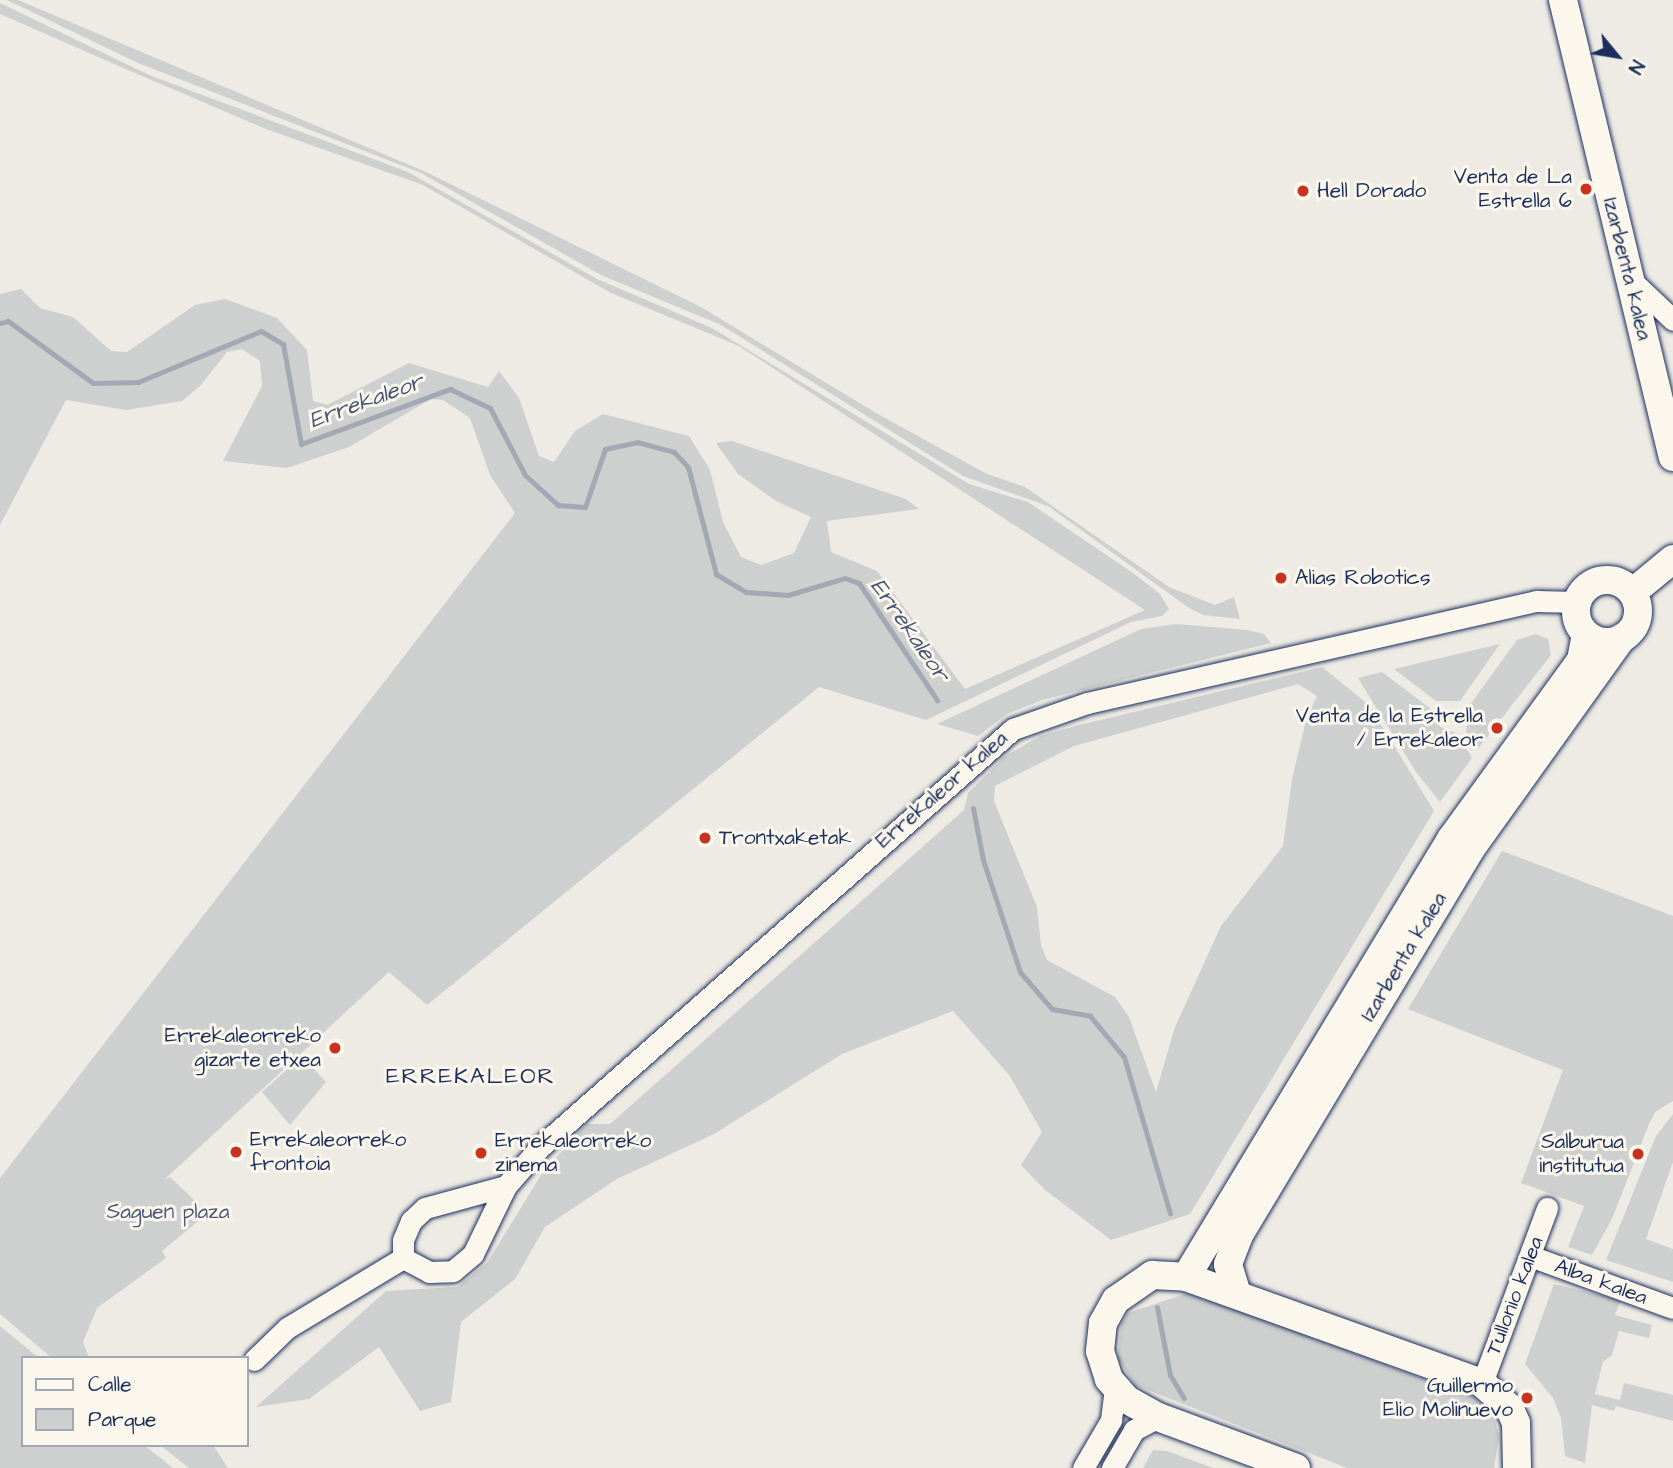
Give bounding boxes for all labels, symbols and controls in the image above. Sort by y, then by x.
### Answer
north arrow [1582,21,1652,91]
text: N [1621,55,1650,79]
place label: Venta de La Estrella 6 [1454,164,1572,214]
place label: Hell Dorado [1317,178,1426,204]
marker: Venta de La Estrella 6 [1578,181,1594,197]
marker: Hell Dorado [1295,183,1311,199]
street label: Izarbenta kalea [1597,195,1657,343]
water label: Errekaleor [305,368,427,434]
place label: Alias Robotics [1295,565,1430,591]
marker: Alias Robotics [1273,570,1289,586]
water label: Errekaleor [865,573,955,687]
place label: Venta de la Estrella / Errekaleor [1296,703,1483,753]
marker: Venta de la Estrella / Errekaleor [1489,720,1505,736]
street label: Errekaleor kalea [871,726,1013,854]
place label: Trontxaketak [719,825,851,851]
marker: Trontxaketak [697,830,713,846]
street label: Izarbenta kalea [1356,888,1452,1026]
place label: Errekaleorreko gizarte etxea [165,1023,321,1073]
marker: Errekaleorreko gizarte etxea [327,1040,343,1056]
district label: ERREKALEOR [387,1062,555,1090]
place label: Errekaleorreko frontoia [250,1127,406,1177]
place label: Errekaleorreko zinema [495,1128,651,1178]
place label: Salburua institutua [1539,1129,1624,1179]
marker: Errekaleorreko frontoia [228,1144,244,1160]
marker: Errekaleorreko zinema [473,1145,489,1161]
marker: Salburua institutua [1630,1146,1646,1162]
park label: Saguen plaza [107,1199,229,1225]
street label: Tullonio kalea [1481,1233,1549,1359]
street label: Alba kalea [1551,1254,1651,1310]
legend [21,1356,248,1447]
text: Calle [88,1370,132,1399]
place label: Guillermo Elio Molinuevo [1383,1373,1513,1423]
marker: Guillermo Elio Molinuevo [1519,1390,1535,1406]
text: Parque [88,1405,156,1434]

